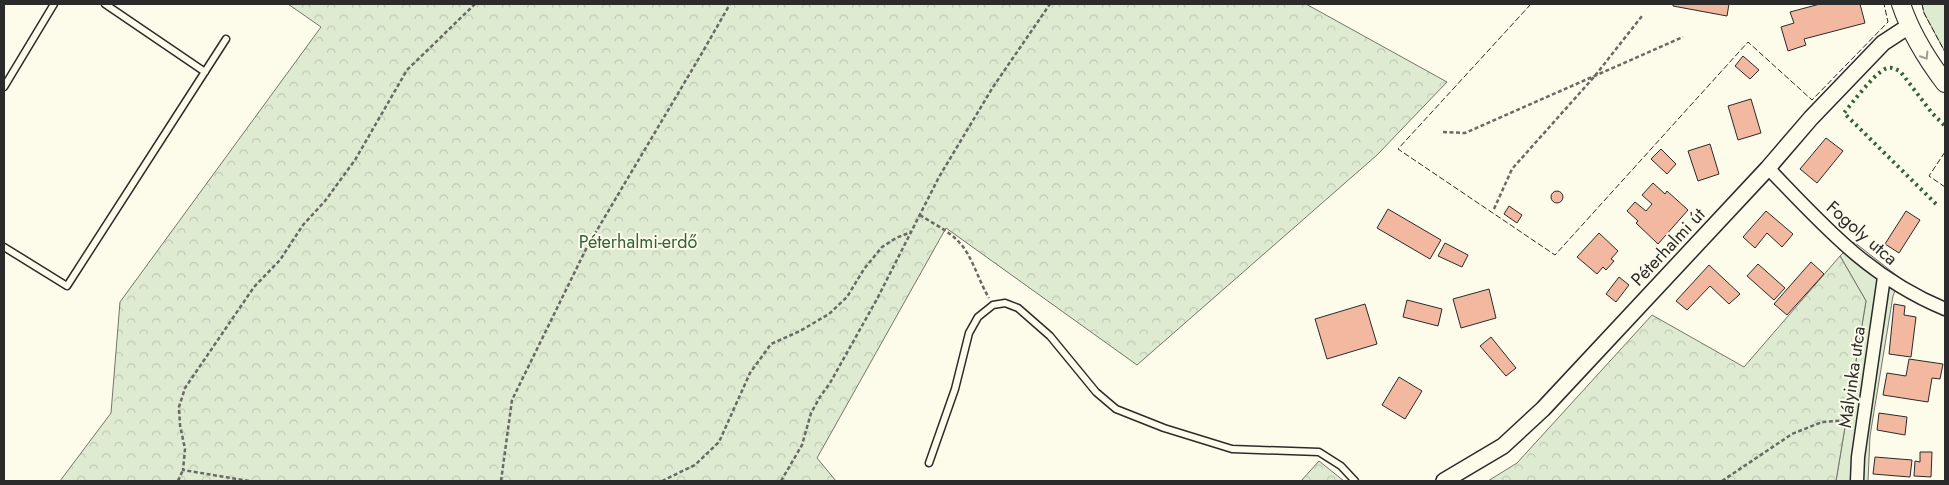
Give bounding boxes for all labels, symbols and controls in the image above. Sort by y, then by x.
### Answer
one-way arrow [1919,51,1929,60]
street label: Fogoly utca [1821,195,1903,271]
street label: Péterhalmi út [1625,202,1712,292]
park label: Péterhalmi-erdő [579,229,697,255]
street label: Mályinka utca [1832,324,1872,430]

